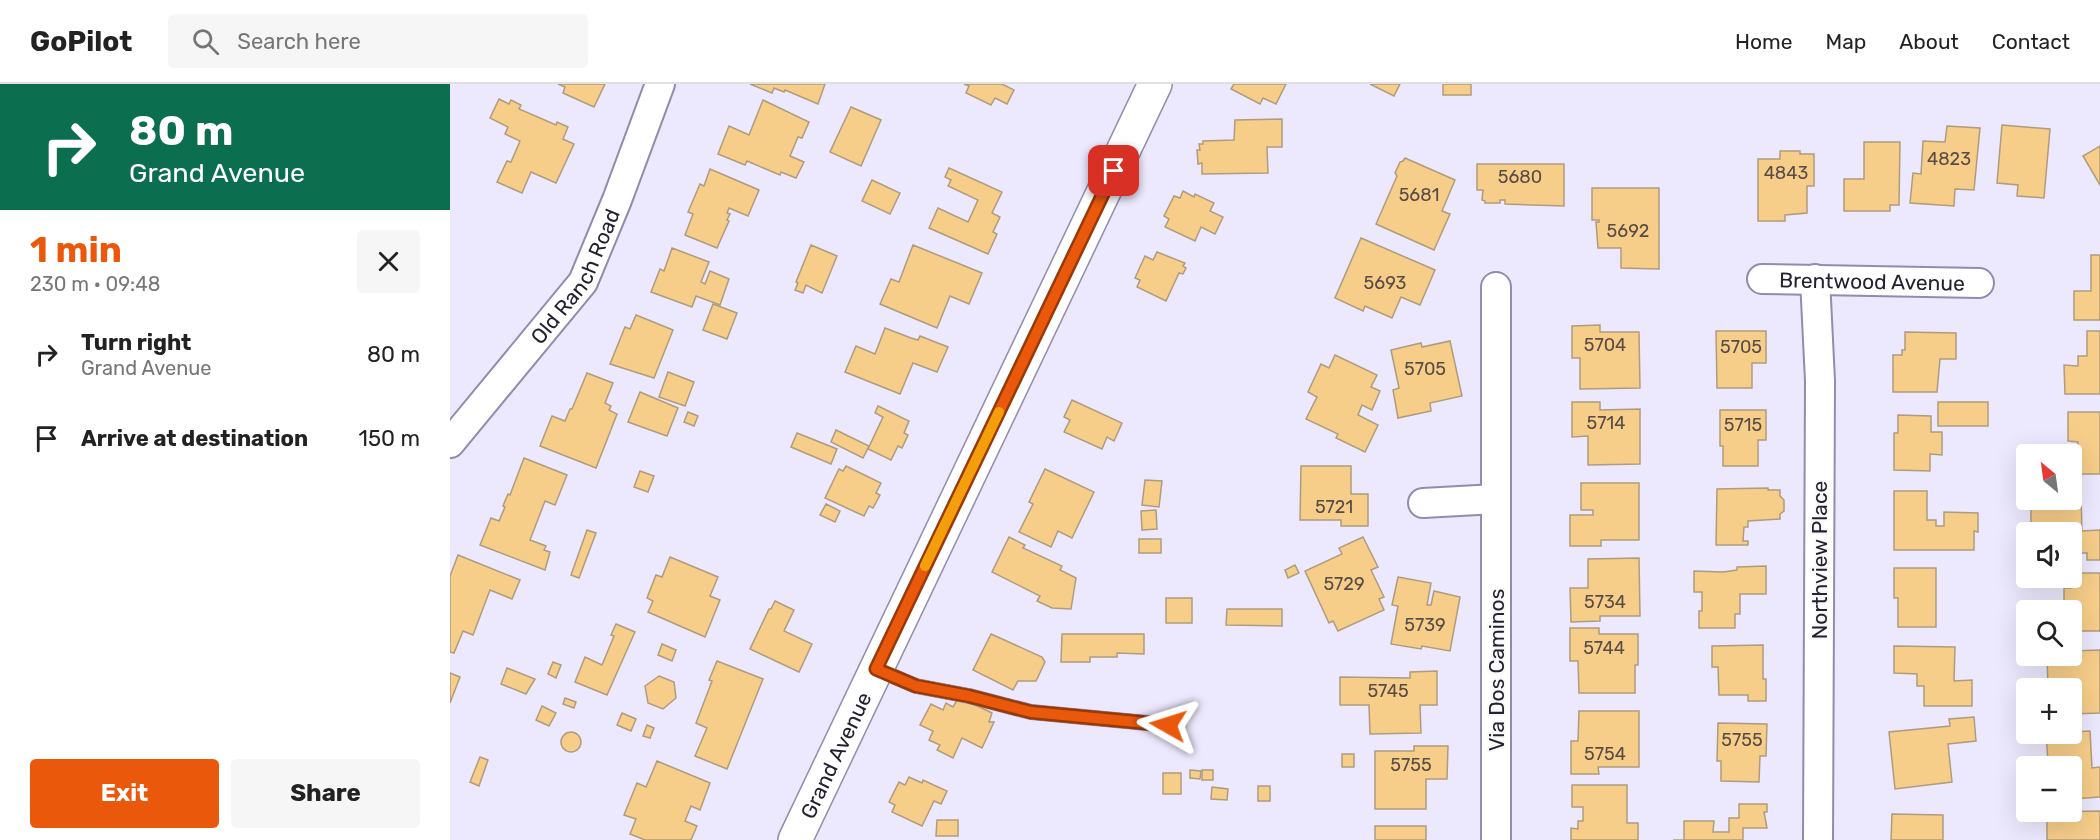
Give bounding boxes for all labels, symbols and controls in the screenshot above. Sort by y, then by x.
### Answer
search box [168,14,588,68]
text: GoPilot [30,25,132,58]
icon: search [189,25,222,58]
text: Search here [237,28,361,55]
text: Home [1735,29,1792,54]
text: Map [1825,29,1866,54]
text: About [1899,29,1959,54]
text: Contact [1992,29,2070,54]
text: 80 m [129,106,233,156]
icon: right [30,108,108,186]
pin [1088,145,1139,196]
house number: 4823 [1927,148,1971,170]
icon: arrive [1097,154,1130,187]
text: Grand Avenue [129,157,305,189]
house number: 4843 [1764,162,1808,184]
house number: 5680 [1498,166,1542,188]
house number: 5681 [1399,184,1439,206]
street label: Old Ranch Road [525,205,625,349]
house number: 5692 [1607,220,1649,242]
text: 1 min [30,228,122,271]
button: close [357,230,420,293]
street label: Brentwood Avenue [1779,267,1965,295]
text: 230 m · 09:48 [30,272,160,296]
house number: 5693 [1364,272,1406,294]
text: Turn right [81,329,191,356]
house number: 5704 [1584,334,1626,356]
house number: 5705 [1720,336,1762,358]
icon: right [30,338,63,371]
text: 80 m [367,341,420,368]
text: Grand Avenue [81,356,212,380]
house number: 5705 [1404,358,1446,380]
house number: 5714 [1587,412,1625,434]
house number: 5715 [1724,414,1762,436]
icon: arrive [30,422,63,455]
text: Arrive at destination [81,425,308,452]
text: 150 m [359,425,420,452]
north arrow [2016,444,2082,510]
map controls [2016,444,2082,822]
street label: Northview Place [1807,481,1832,639]
house number: 5721 [1315,496,1353,518]
button: sound [2016,522,2082,588]
house number: 5729 [1323,573,1365,595]
street label: Via Dos Caminos [1484,589,1509,751]
house number: 5734 [1584,591,1626,613]
button: search [2016,600,2082,666]
house number: 5739 [1404,614,1446,636]
house number: 5744 [1583,637,1625,659]
button: + [2016,678,2082,744]
house number: 5745 [1367,680,1409,702]
street label: Grand Avenue [795,688,876,822]
position arrow [1136,693,1200,757]
house number: 5755 [1721,729,1763,751]
house number: 5754 [1584,743,1626,765]
house number: 5755 [1390,754,1432,776]
button: − [2016,756,2082,822]
button: Exit [30,759,219,828]
button: Share [231,759,420,828]

